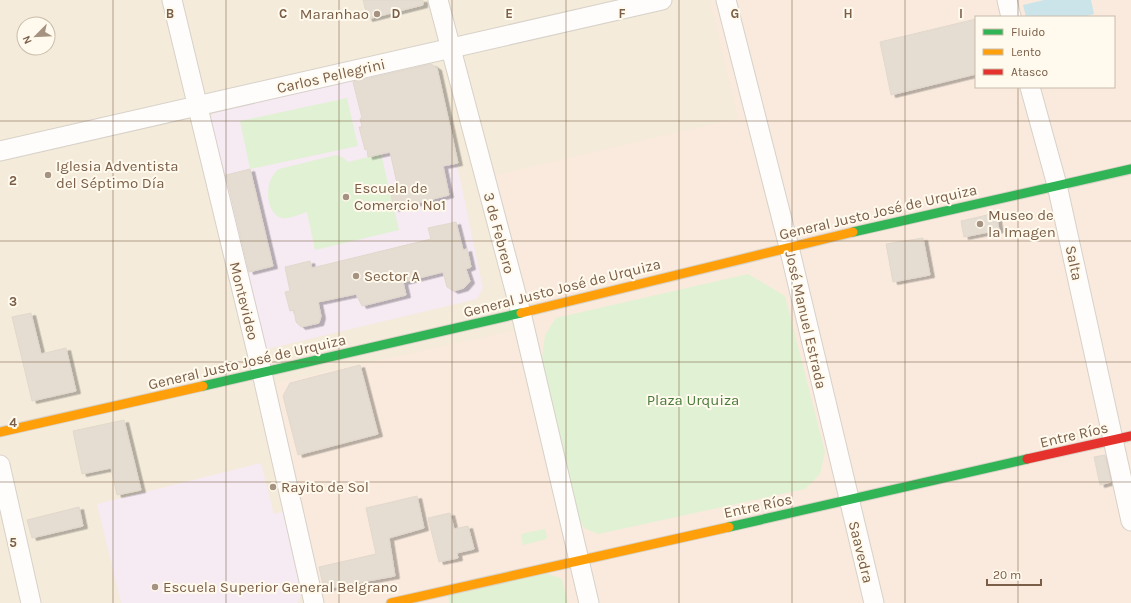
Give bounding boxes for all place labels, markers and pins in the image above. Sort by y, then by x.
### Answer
place label: Maranhao [300,5,369,23]
marker: Maranhao [372,9,382,19]
place label: Iglesia Adventista del Séptimo Día [56,157,178,192]
marker: Iglesia Adventista del Séptimo Día [43,170,53,180]
place label: Escuela de Comercio Nº1 [354,179,446,214]
marker: Escuela de Comercio Nº1 [341,192,351,202]
place label: Museo de la Imagen [988,206,1056,241]
marker: Museo de la Imagen [975,219,985,229]
place label: Sector A [364,267,420,285]
marker: Sector A [351,271,361,281]
place label: Rayito de Sol [281,478,369,496]
marker: Rayito de Sol [268,482,278,492]
place label: Escuela Superior General Belgrano [163,578,398,596]
marker: Escuela Superior General Belgrano [150,582,160,592]

